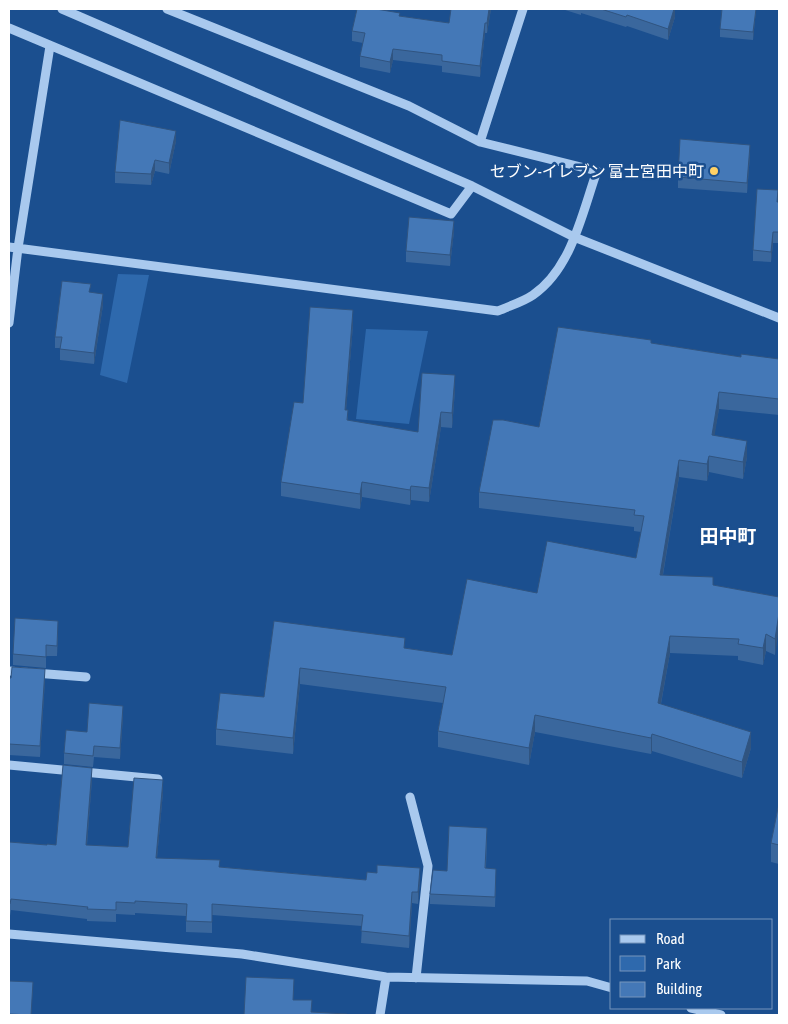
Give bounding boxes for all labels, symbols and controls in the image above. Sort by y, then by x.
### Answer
place label: セブン-イレブン 富士宮田中町 [490,162,704,180]
marker: セブン-イレブン 富士宮田中町 [708,165,720,177]
district label: 田中町 [699,525,757,547]
legend [610,919,773,1009]
text: Road [656,930,685,947]
text: Park [656,955,681,972]
text: Building [656,980,702,997]

